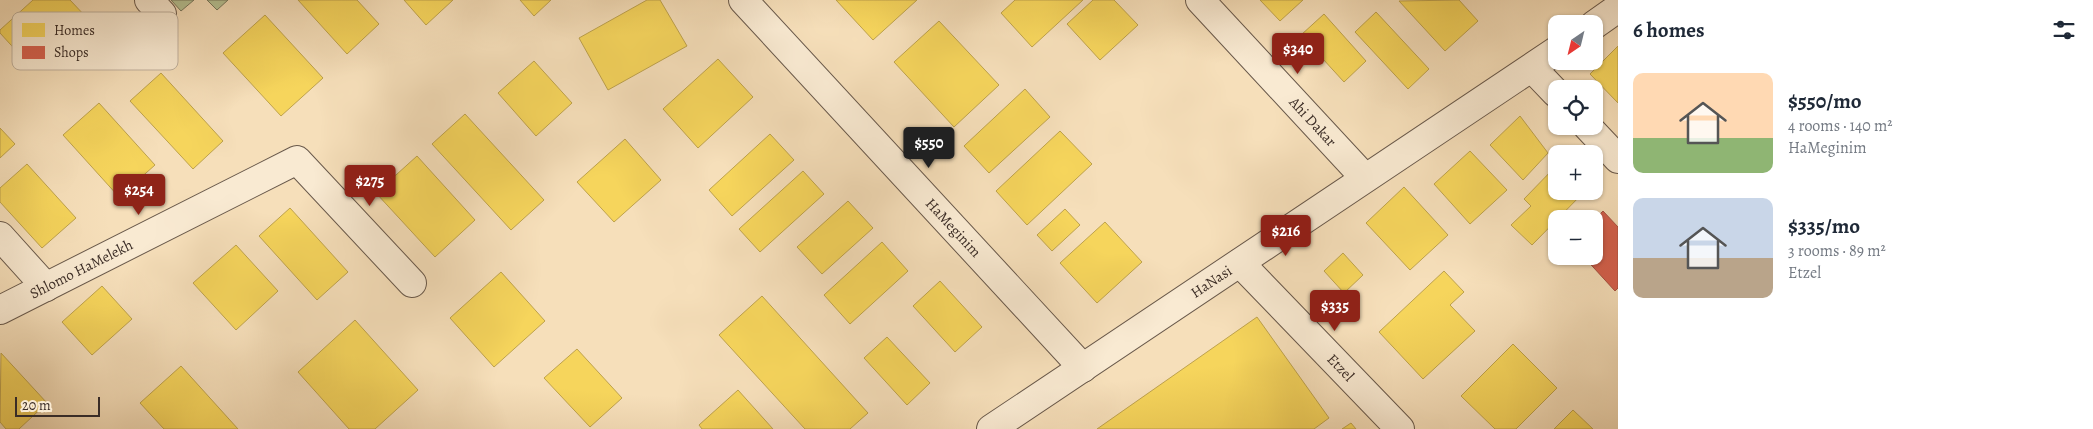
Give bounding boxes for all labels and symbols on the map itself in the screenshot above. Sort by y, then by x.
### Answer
legend [12,12,178,70]
north arrow [1548,15,1602,70]
text: Homes [54,21,95,40]
pin: $340 [1268,32,1328,75]
text: Shops [54,43,89,62]
street label: Ahi Dakar [1284,92,1341,151]
pin: $550 [899,126,959,169]
pin: $275 [340,164,400,207]
pin: $254 [109,174,169,216]
street label: HaMeginim [921,194,986,262]
pin: $216 [1256,214,1316,257]
street label: Shlomo HaMelekh [26,235,136,303]
street label: HaNasi [1187,261,1236,303]
pin: $335 [1305,290,1365,332]
street label: Etzel [1323,349,1359,386]
scale bar [15,394,100,417]

